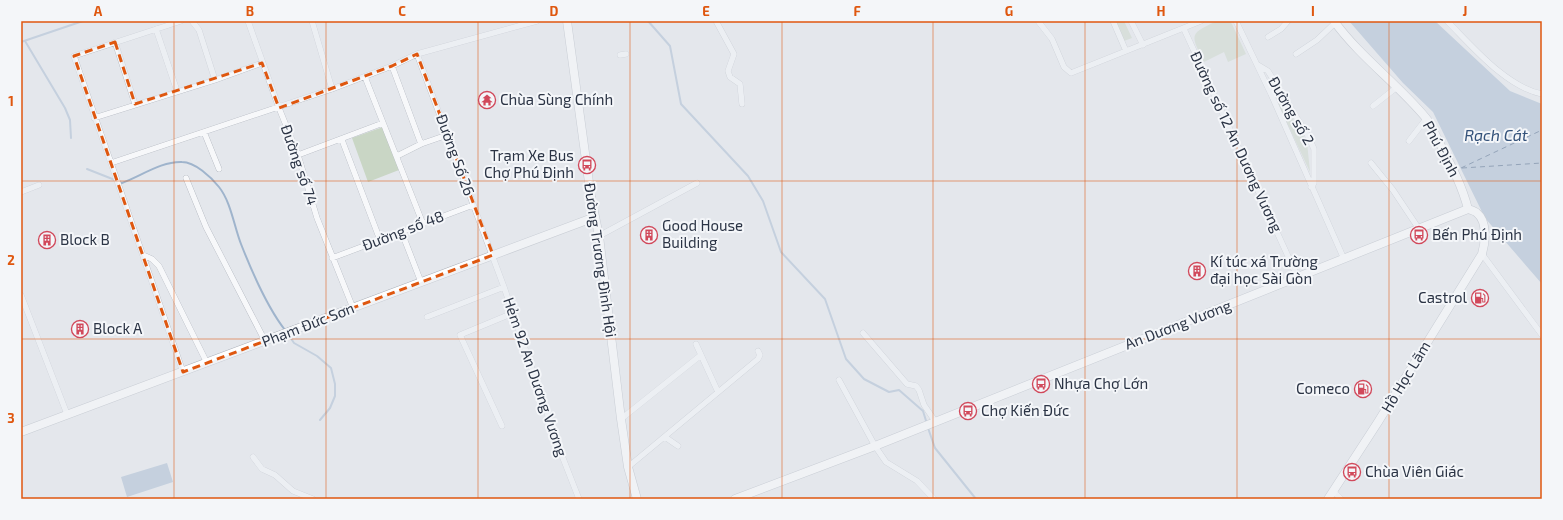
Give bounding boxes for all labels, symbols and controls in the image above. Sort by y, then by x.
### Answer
text: A [94,3,103,19]
text: B [246,3,254,19]
text: C [398,3,406,19]
text: D [550,3,559,19]
text: E [702,3,710,19]
text: F [853,3,861,19]
text: G [1005,3,1013,19]
text: H [1157,3,1166,19]
text: I [1311,3,1315,19]
text: J [1463,3,1467,19]
street label: Đường số 12 An Dương Vương [1187,48,1287,235]
street label: Đường số 2 [1265,73,1319,148]
temple icon: Chùa Sùng Chính [477,90,497,110]
place label: Chùa Sùng Chính [500,90,613,108]
text: 1 [8,93,14,109]
street label: Đường Số 26 [433,111,479,198]
street label: Phú Định [1420,118,1464,180]
street label: Đường số 74 [278,122,322,208]
water label: Rạch Cát [1464,125,1529,144]
place label: Trạm Xe Bus Chợ Phú Định [484,146,574,181]
bus stop icon: Trạm Xe Bus Chợ Phú Định [577,155,597,175]
street label: Đường Trương Đình Hội [581,181,621,338]
street label: Đường số 48 [359,206,446,254]
place label: Good House Building [662,216,743,251]
building icon: Good House Building [639,225,659,245]
bus stop icon: Bến Phú Định [1409,225,1429,245]
place label: Bến Phú Định [1432,225,1522,243]
building icon: Block B [37,230,57,250]
place label: Block B [60,230,110,248]
text: 2 [7,252,15,268]
place label: Kí túc xá Trường đại học Sài Gòn [1210,252,1318,287]
building icon: Kí túc xá Trường đại học Sài Gòn [1187,261,1207,281]
place label: Castrol [1418,288,1468,306]
fuel station icon: Castrol [1470,288,1490,308]
street label: Hẻm 92 An Dương Vương [500,295,572,459]
street label: An Dương Vương [1122,295,1234,353]
street label: Phạm Đức Sơn [259,298,357,350]
building icon: Block A [70,319,90,339]
place label: Block A [93,319,143,337]
street label: Hồ Học Lãm [1377,337,1434,415]
bus stop icon: Nhựa Chợ Lớn [1031,374,1051,394]
place label: Nhựa Chợ Lớn [1054,374,1148,392]
place label: Comeco [1296,379,1350,397]
fuel station icon: Comeco [1353,379,1373,399]
bus stop icon: Chợ Kiến Đức [958,401,978,421]
place label: Chợ Kiến Đức [981,401,1069,419]
text: 3 [7,410,15,426]
bus stop icon: Chùa Viên Giác [1342,462,1362,482]
place label: Chùa Viên Giác [1365,462,1464,480]

